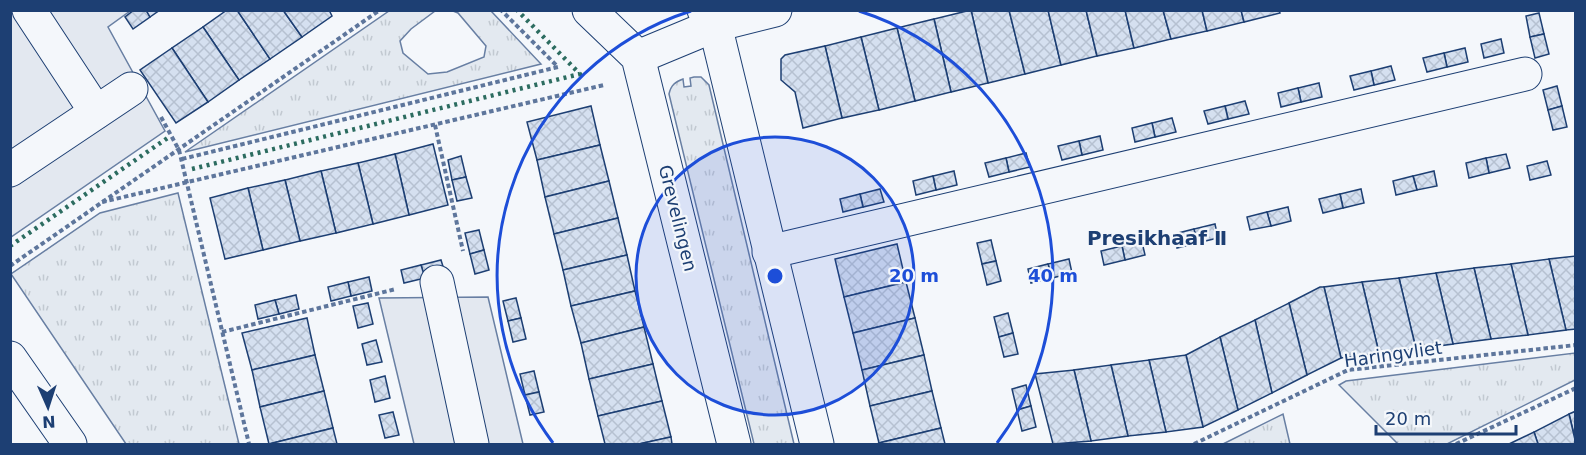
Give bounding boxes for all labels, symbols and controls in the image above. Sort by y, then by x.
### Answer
street label: Grevelingen [655,163,701,273]
district label: Presikhaaf Ⅱ [1087,226,1227,250]
text: 20 m [889,265,939,286]
text: 40 m [1028,265,1078,286]
centre of rings [765,266,785,286]
street label: Haringvliet [1343,337,1443,371]
north arrow [18,377,78,437]
scale bar [1376,398,1516,436]
text: 20 m [1385,408,1431,429]
text: N [42,412,56,431]

